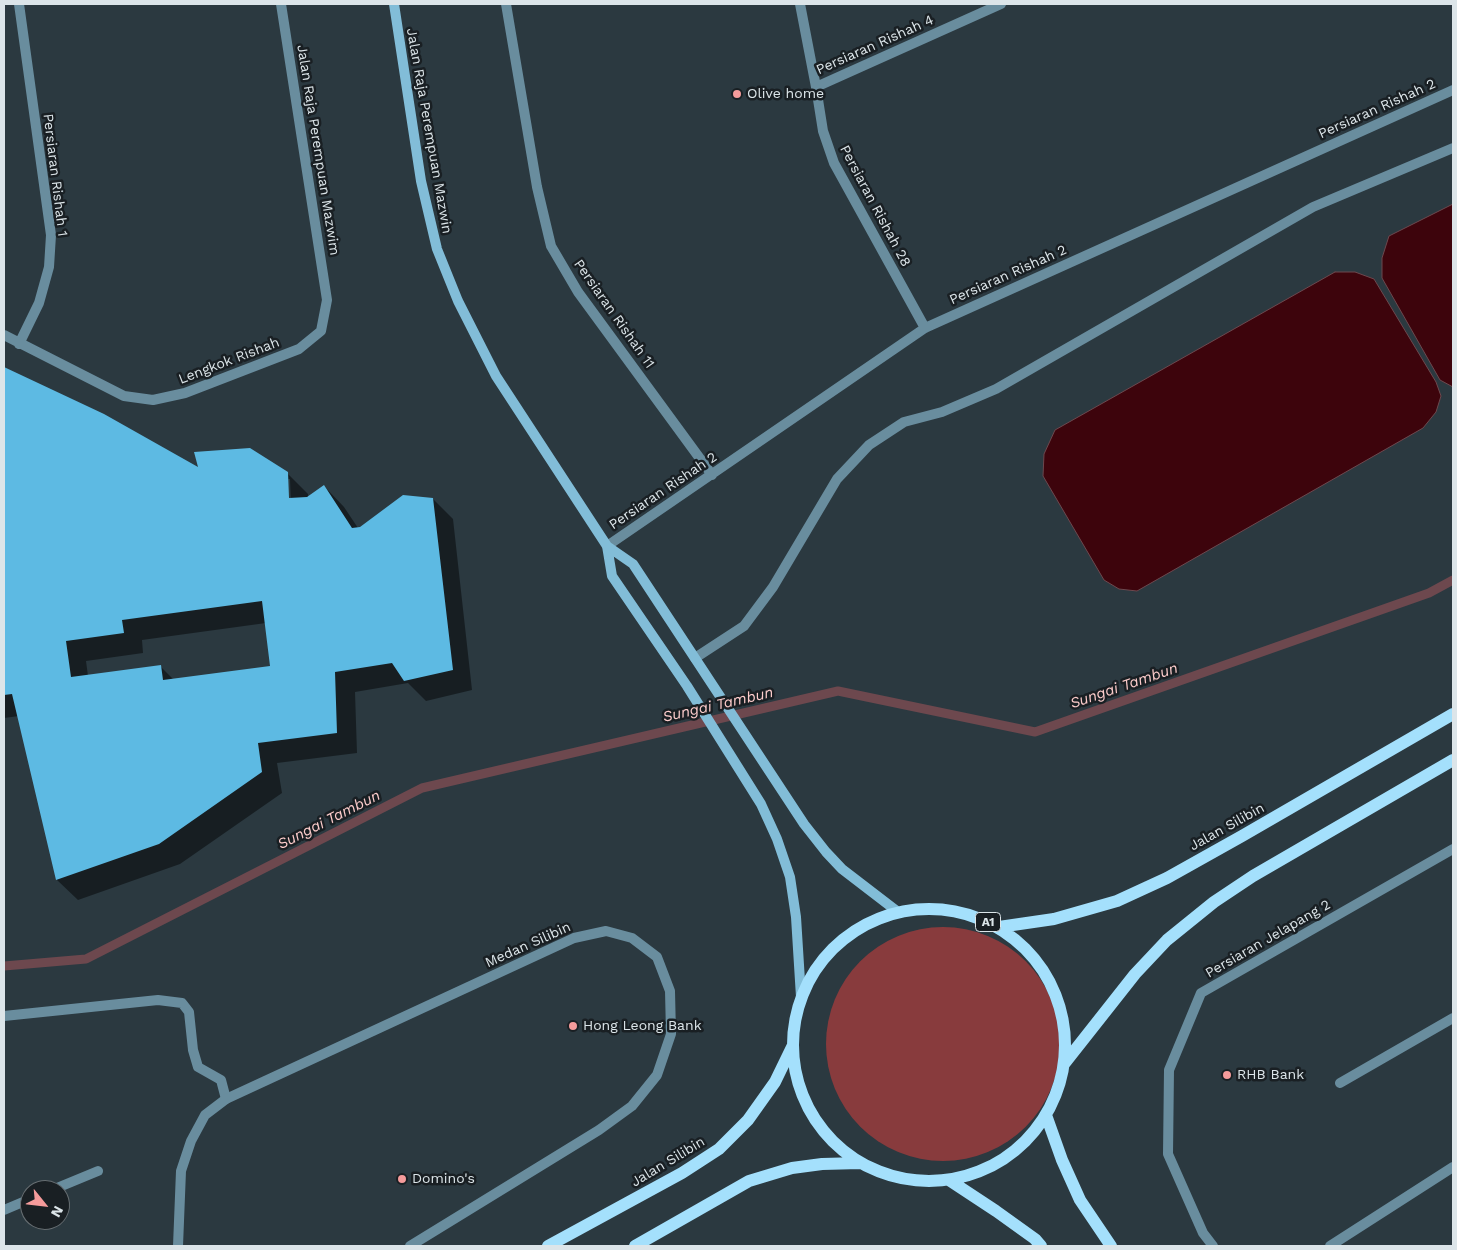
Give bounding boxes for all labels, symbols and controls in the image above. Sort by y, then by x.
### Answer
street label: Persiaran Rishah 4 [814,12,936,78]
street label: Jalan Raja Perempuan Mazwin [403,27,455,235]
street label: Jalan Raja Perempuan Mazwim [293,43,343,257]
street label: Persiaran Rishah 2 [1316,76,1438,142]
place label: Olive home [747,86,824,102]
marker: Olive home [731,88,743,100]
street label: Persiaran Rishah 1 [39,113,71,237]
street label: Persiaran Rishah 28 [836,142,914,270]
street label: Persiaran Rishah 2 [947,242,1069,308]
street label: Persiaran Rishah 11 [570,256,658,372]
street label: Lengkok Rishah [176,334,282,388]
street label: Persiaran Rishah 2 [606,449,720,533]
water label: Sungai Tambun [1068,659,1180,713]
water label: Sungai Tambun [661,684,775,726]
water label: Sungai Tambun [275,786,383,854]
street label: Jalan Silibin [1187,800,1267,854]
street label: Persiaran Jelapang 2 [1202,896,1334,982]
road number: A1 [976,912,1000,932]
street label: Medan Silibin [483,919,573,971]
place label: Hong Leong Bank [583,1018,702,1034]
marker: Hong Leong Bank [567,1020,579,1032]
place label: RHB Bank [1237,1067,1304,1083]
marker: RHB Bank [1221,1069,1233,1081]
street label: Jalan Silibin [628,1133,708,1191]
place label: Domino's [412,1171,475,1187]
marker: Domino's [396,1173,408,1185]
north arrow [20,1180,70,1230]
text: N [48,1203,67,1220]

